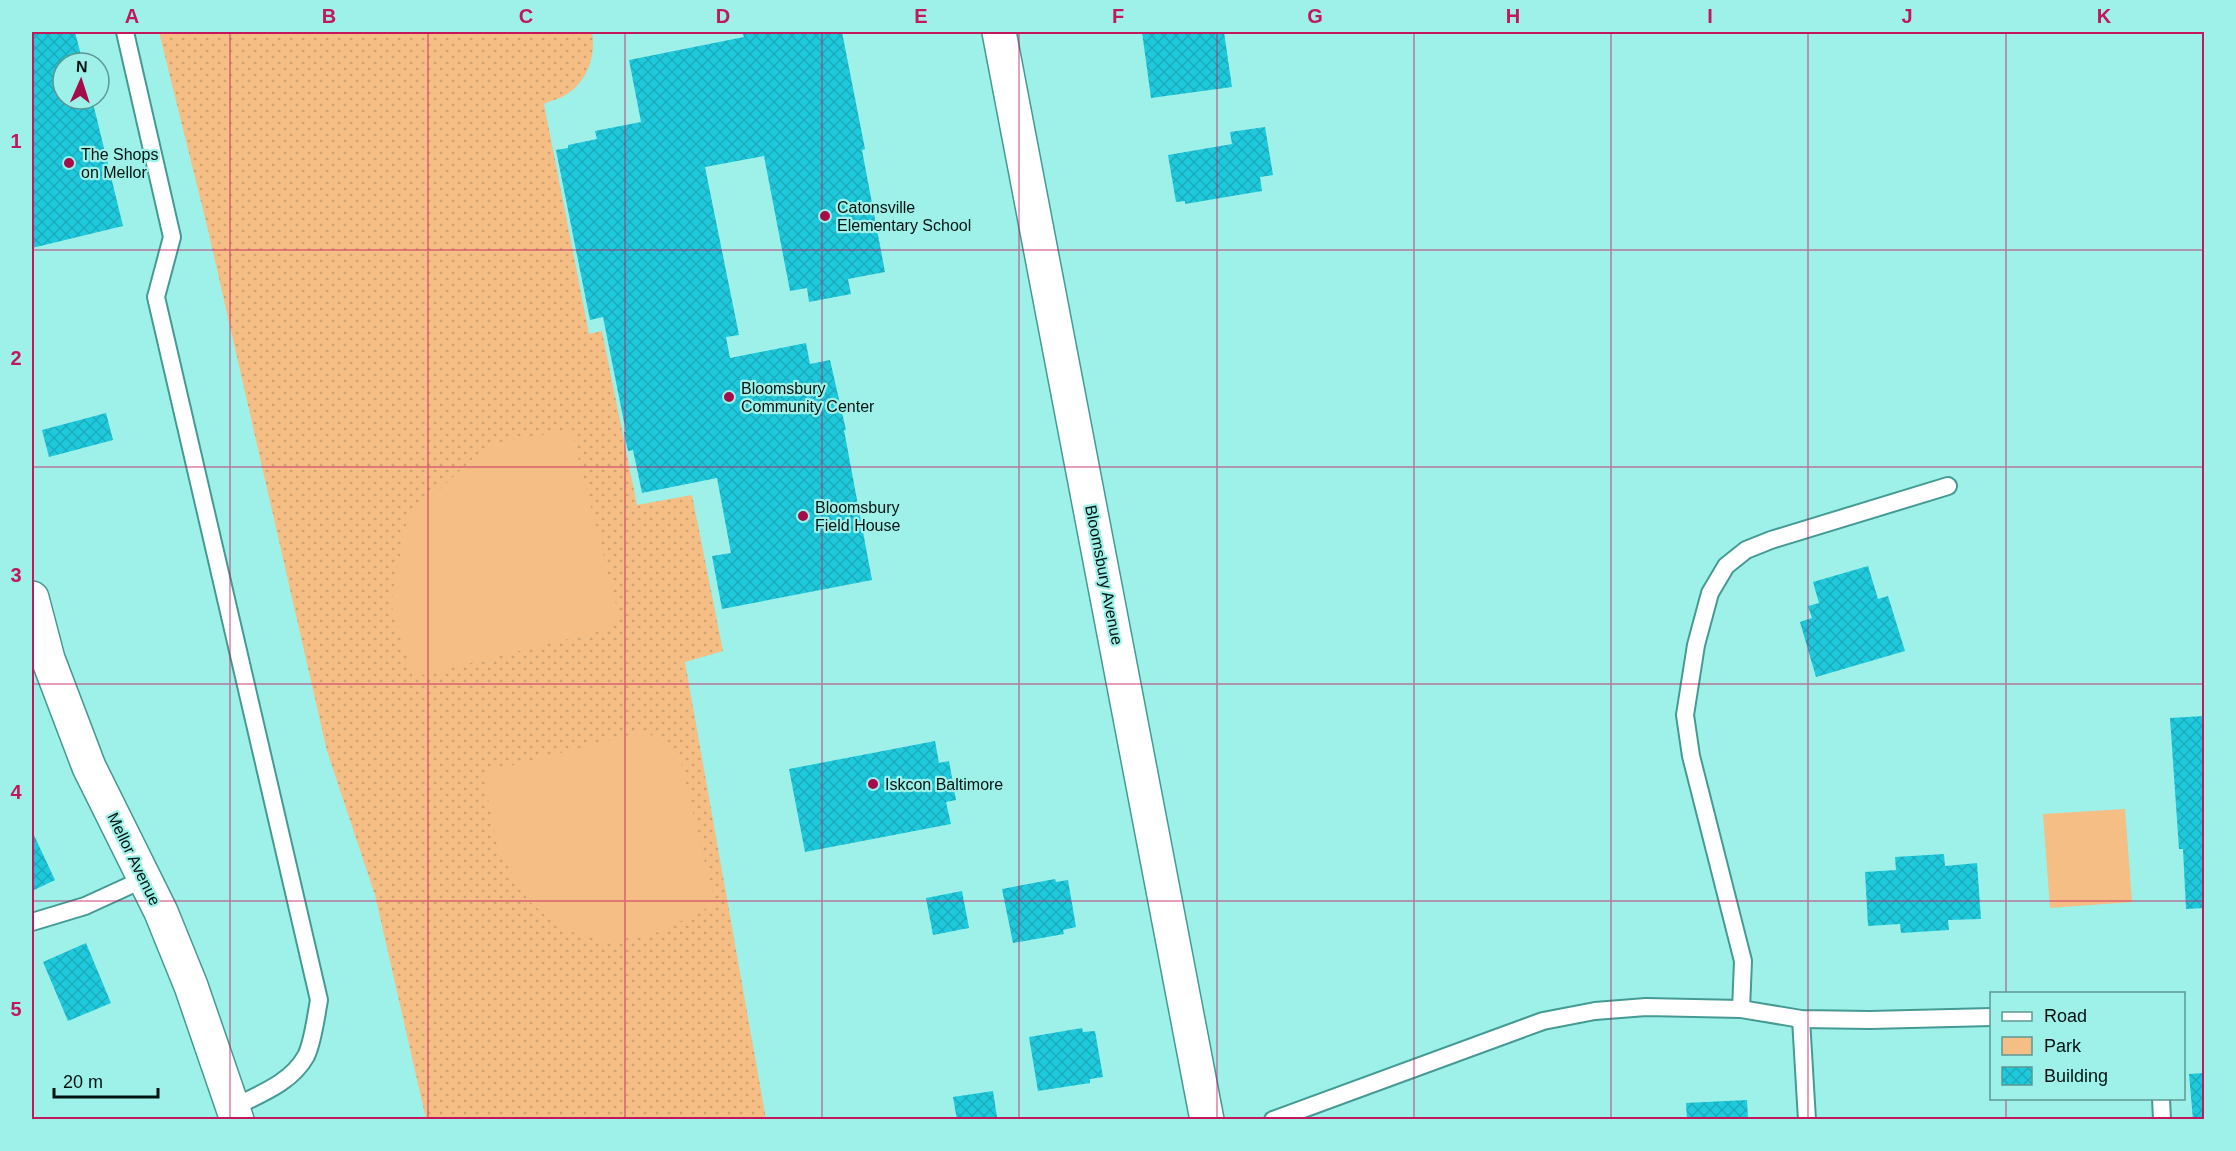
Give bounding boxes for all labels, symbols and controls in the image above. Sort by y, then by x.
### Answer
text: A [125,5,139,27]
text: B [322,5,336,27]
text: C [519,5,533,27]
text: D [716,5,730,27]
text: E [914,5,928,27]
text: F [1112,5,1124,27]
text: G [1307,5,1323,27]
text: H [1506,5,1520,27]
text: I [1707,5,1713,27]
text: J [1901,5,1913,27]
text: K [2097,5,2112,27]
north arrow [51,51,111,111]
text: N [76,58,88,75]
text: 1 [10,130,22,152]
place label: The Shops on Mellor [81,146,158,181]
marker: The Shops on Mellor [62,156,76,170]
place label: Catonsville Elementary School [837,199,971,234]
marker: Catonsville Elementary School [818,209,832,223]
text: 2 [10,347,22,369]
place label: Bloomsbury Community Center [741,380,875,415]
marker: Bloomsbury Community Center [722,390,736,404]
place label: Bloomsbury Field House [815,499,900,534]
street label: Bloomsbury Avenue [1082,504,1126,646]
marker: Bloomsbury Field House [796,509,810,523]
text: 3 [10,564,22,586]
place label: Iskcon Baltimore [885,776,1003,793]
marker: Iskcon Baltimore [866,777,880,791]
text: 4 [10,781,22,803]
street label: Mellor Avenue [104,810,164,908]
legend [1990,992,2185,1100]
text: 5 [10,998,22,1020]
text: Road [2044,1006,2087,1026]
text: Park [2044,1036,2082,1056]
scale bar [54,1061,158,1099]
text: Building [2044,1066,2108,1086]
text: 20 m [63,1072,103,1092]

